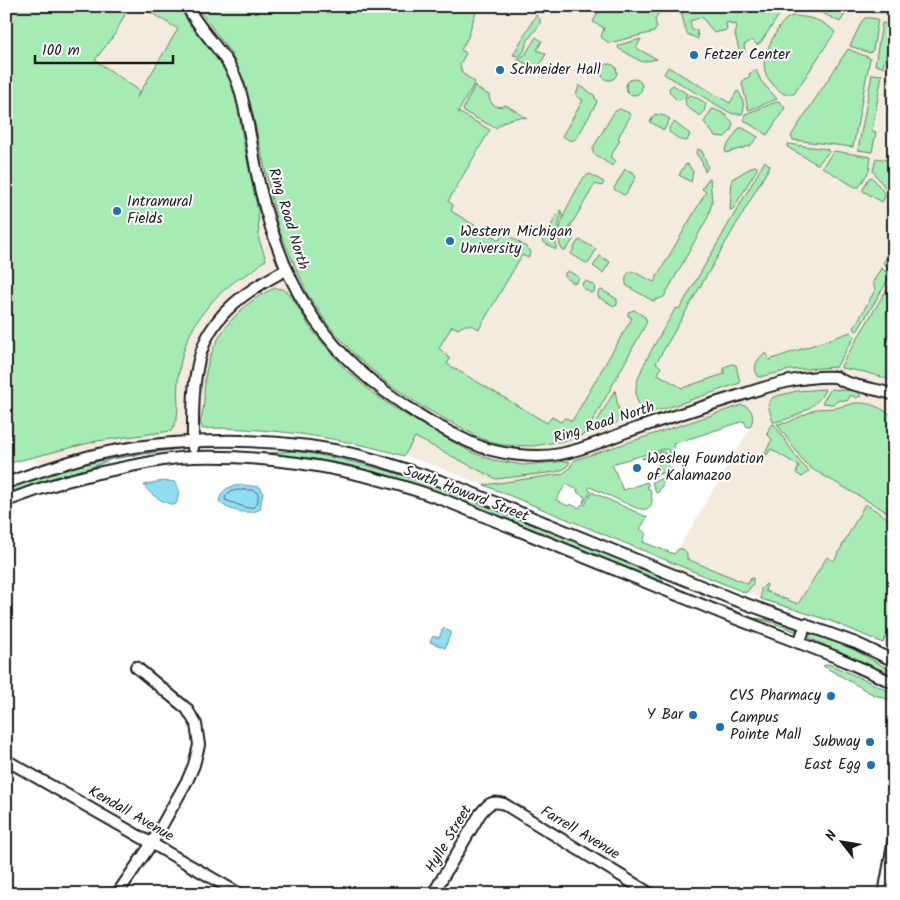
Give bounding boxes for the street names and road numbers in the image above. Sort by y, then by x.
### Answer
street label: Ring Road North [261,165,315,273]
street label: Ring Road North [550,395,658,451]
street label: South Howard Street [400,459,532,529]
street label: Kendall Avenue [84,780,179,848]
street label: Hylle Street [419,800,479,877]
street label: Farrell Avenue [536,800,625,866]

